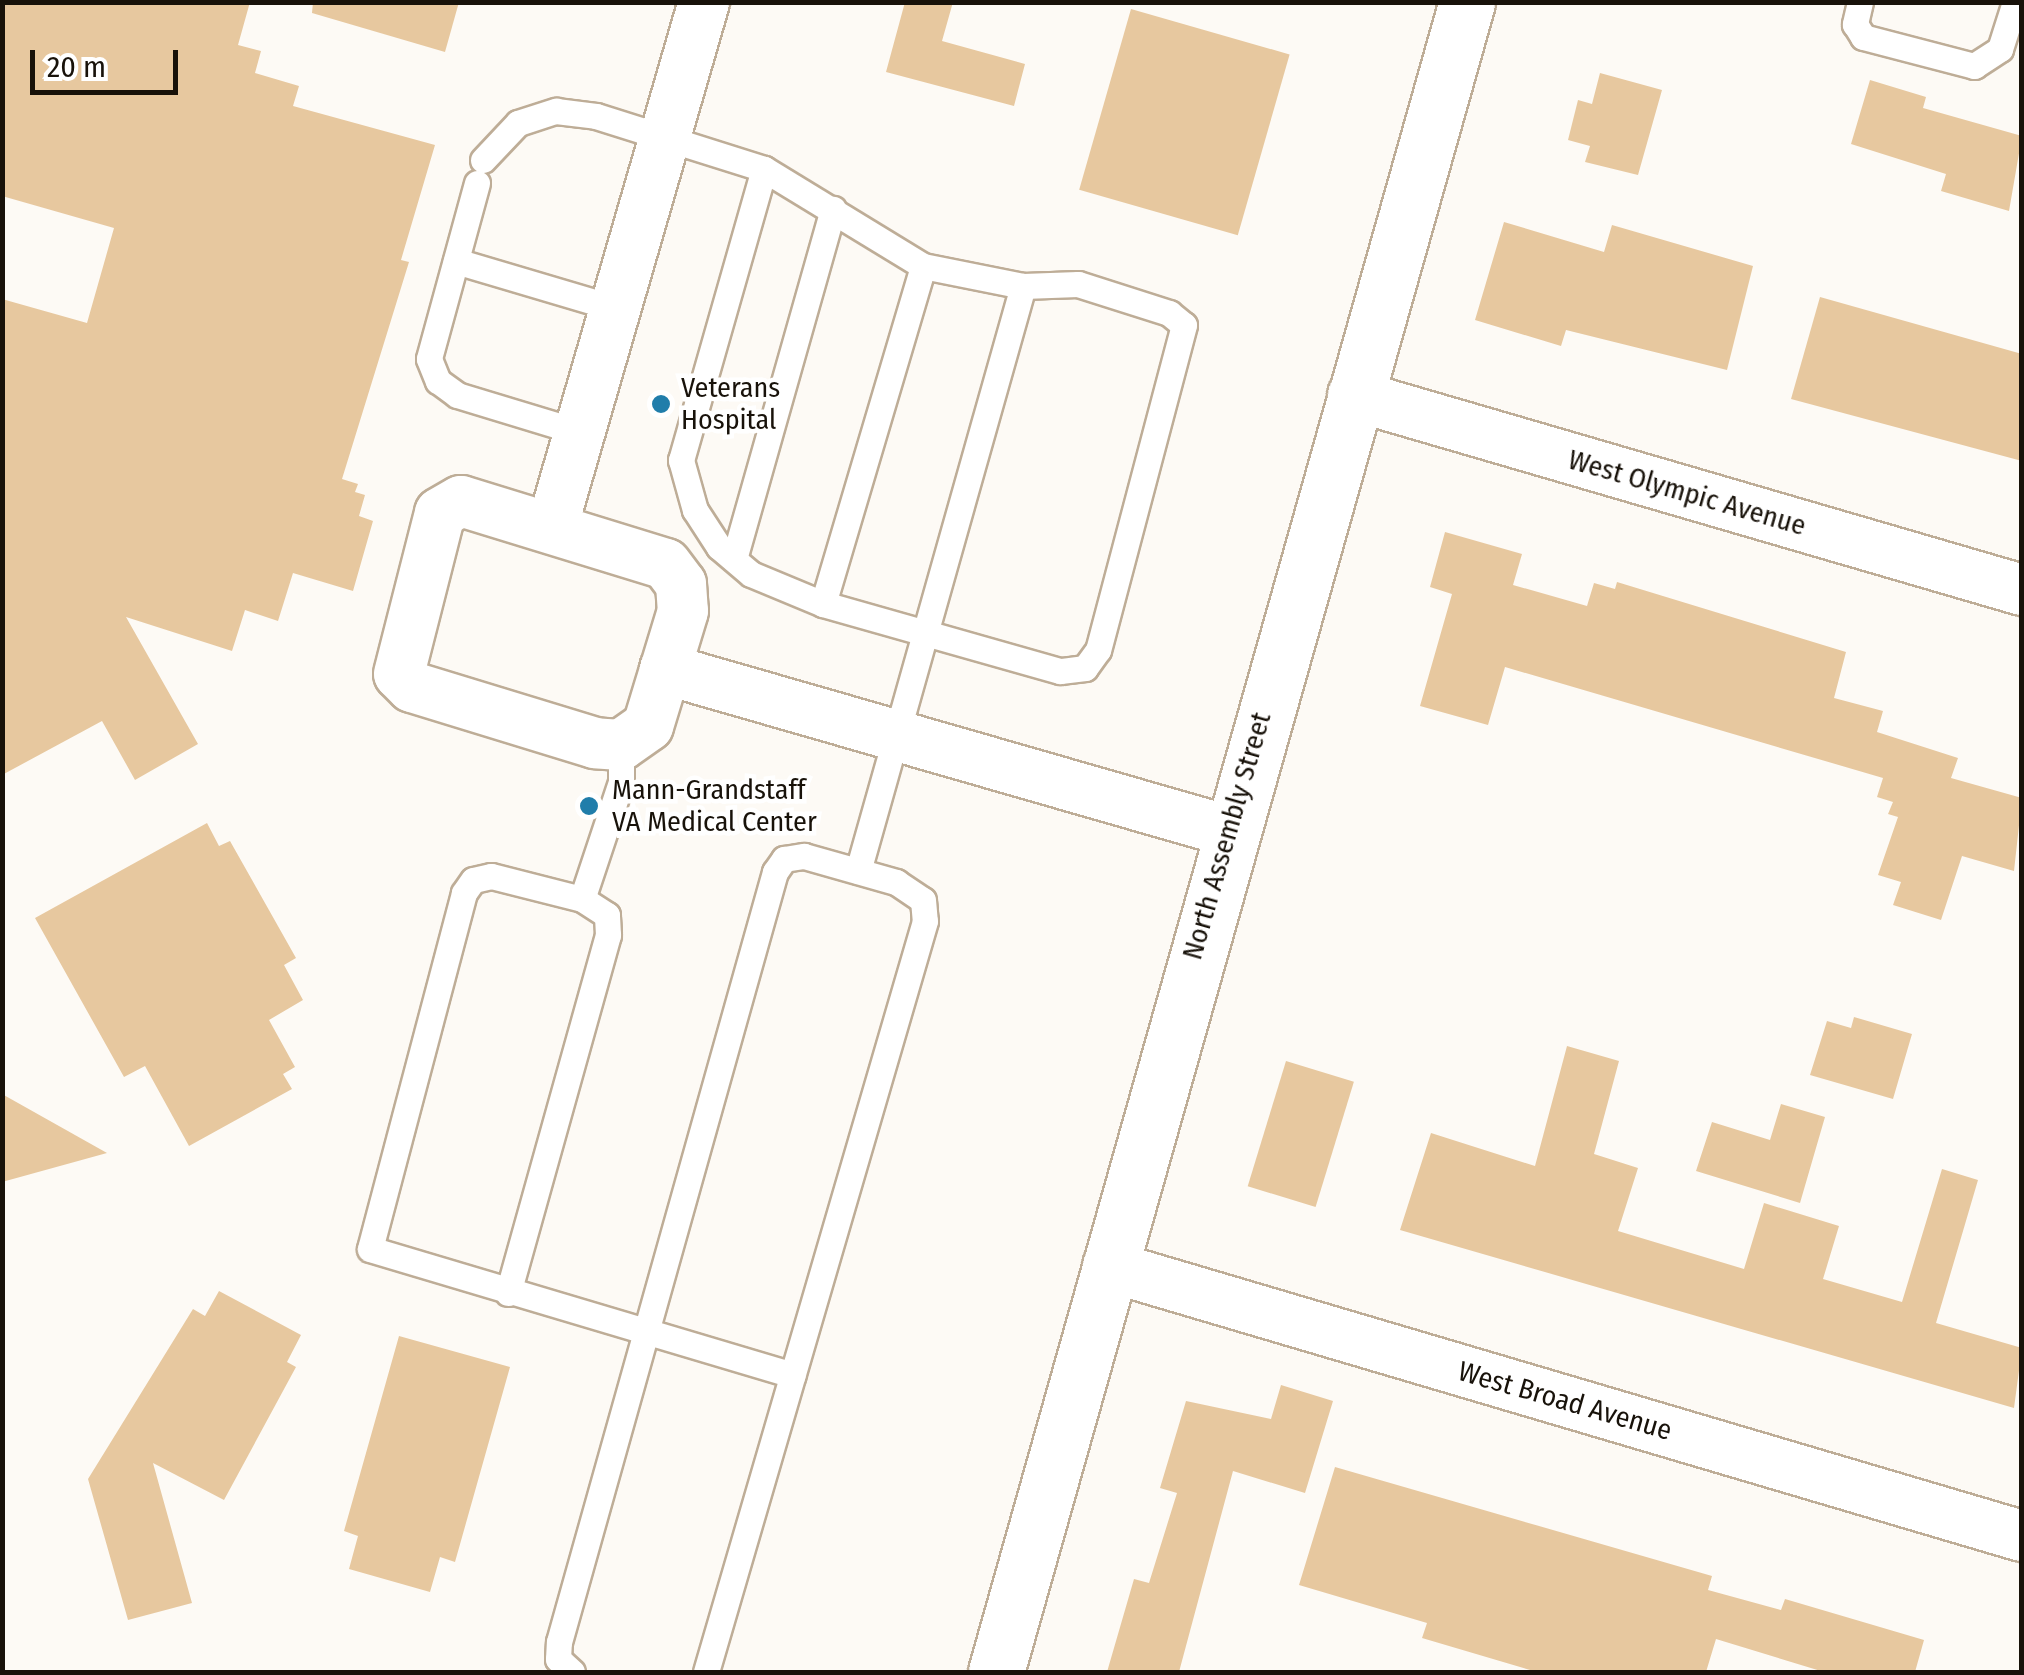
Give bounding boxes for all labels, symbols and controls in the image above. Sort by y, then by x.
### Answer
scale bar [35,30,182,92]
text: 20 m [47,49,106,85]
place label: Veterans Hospital [681,371,780,437]
marker: Veterans Hospital [650,393,672,415]
street label: West Olympic Avenue [1564,443,1810,543]
street label: North Assembly Street [1176,709,1278,963]
place label: Mann-Grandstaff VA Medical Center [612,773,817,839]
marker: Mann-Grandstaff VA Medical Center [576,793,602,819]
street label: West Broad Avenue [1454,1354,1676,1448]

